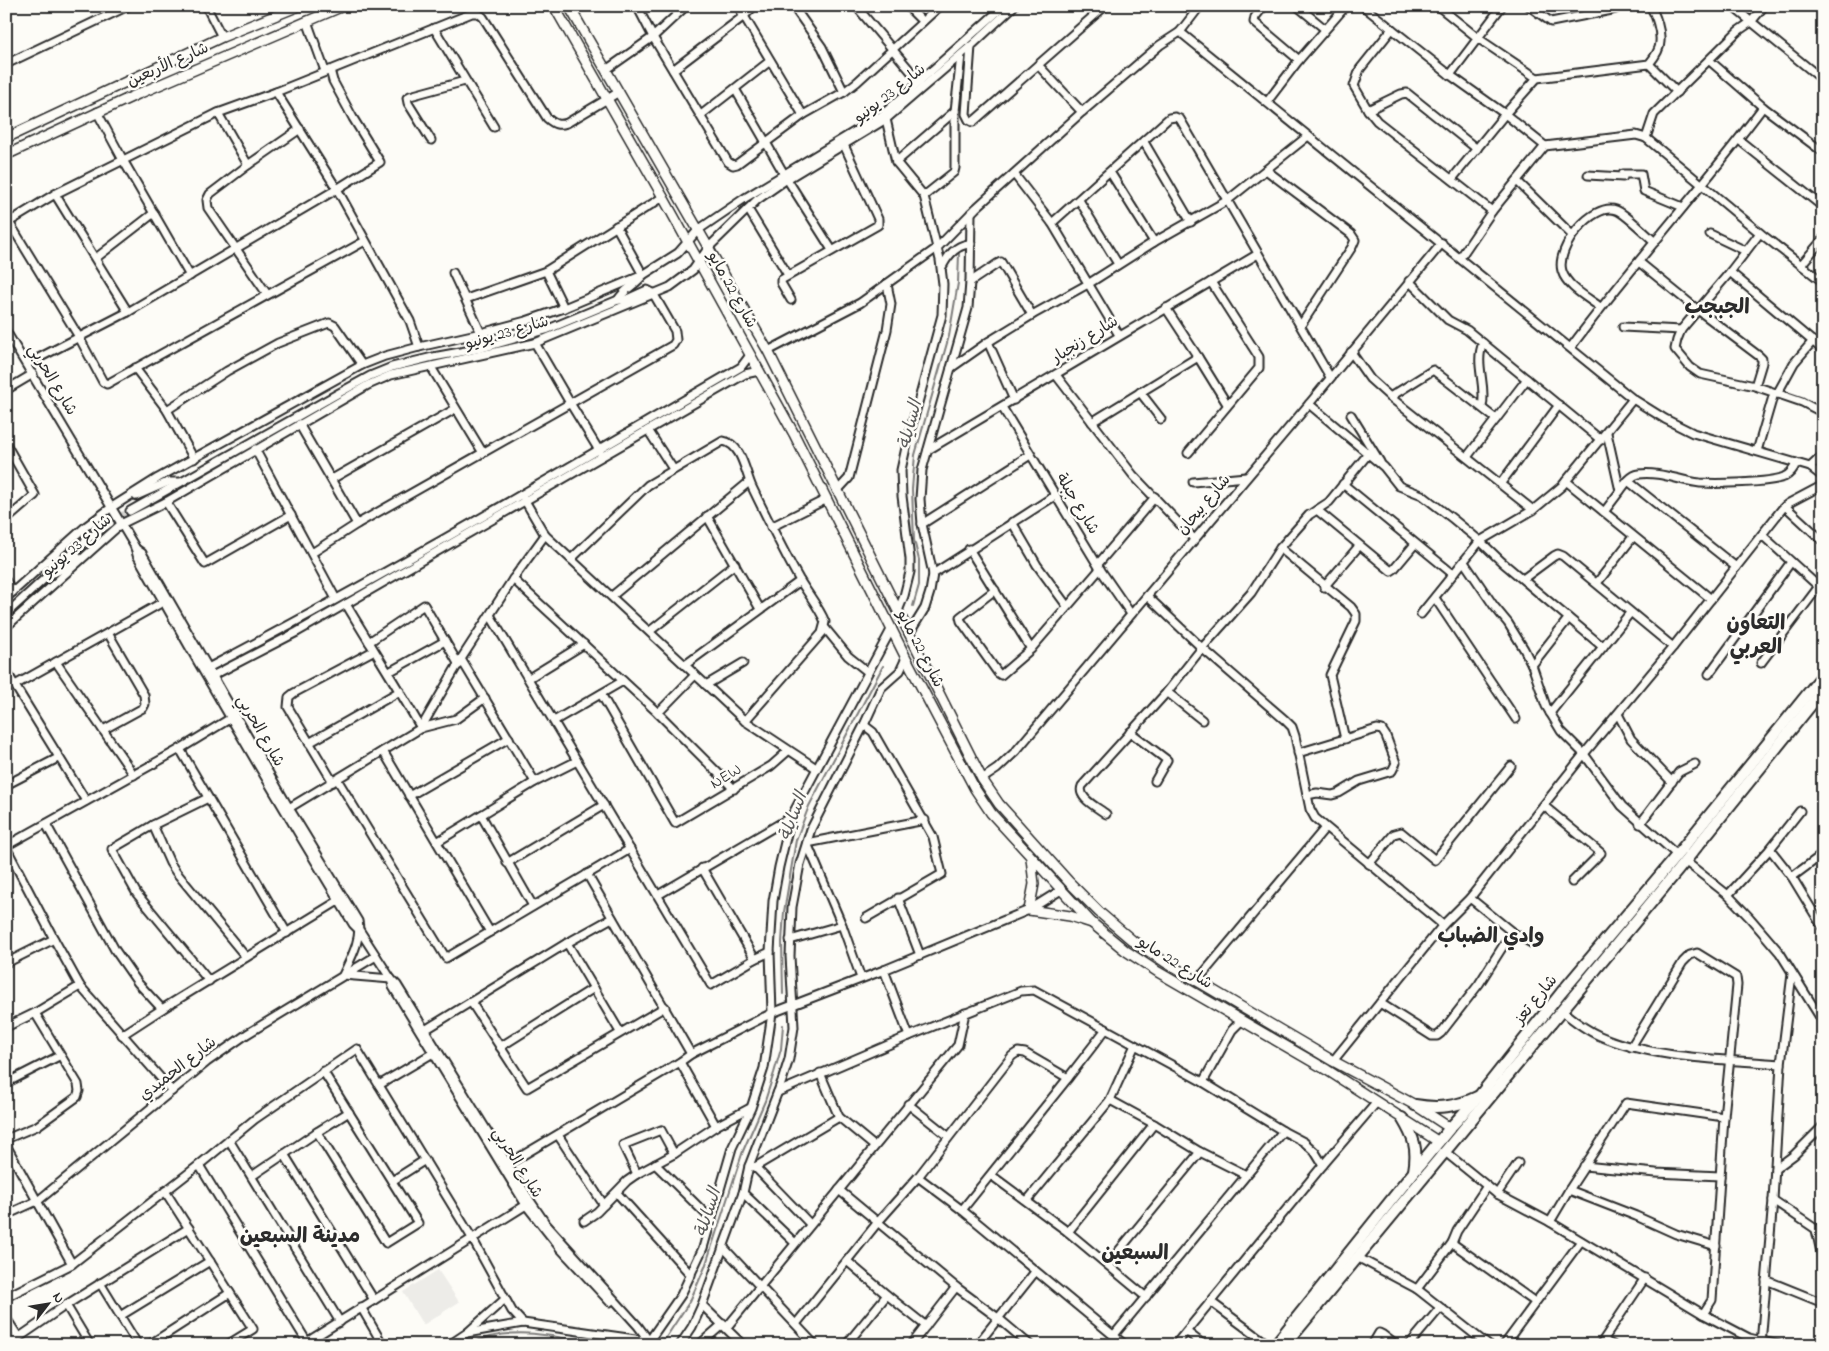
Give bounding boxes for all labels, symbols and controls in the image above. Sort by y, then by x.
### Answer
street label: شارع الأربعين [123,36,213,94]
street label: شارع 23 يونيو [848,58,931,131]
street label: شارع 22 مايو [700,246,763,333]
district label: الجبجب [1684,293,1750,323]
street label: شارع 23 يونيو [461,310,552,357]
street label: شارع زنجبار [1046,310,1123,371]
street label: شارع الحربي [20,340,83,421]
water label: السايلة [892,395,931,452]
street label: شارع جبلة [1049,469,1105,539]
street label: شارع بيحان [1171,469,1237,541]
street label: شارع 23 يونيو [36,509,117,584]
street label: شارع 22 مايو [889,604,950,692]
district label: التعاون العربي [1727,609,1785,665]
street label: شارع الحربي [229,691,290,772]
street label: NEW [706,758,746,796]
water label: السايلة [773,787,816,845]
district label: وادي الضباب [1437,922,1545,952]
street label: شارع 22 مايو [1131,929,1217,995]
street label: شارع تعز [1507,970,1564,1032]
street label: شارع الحميدي [134,1031,222,1107]
street label: شارع الحربي [485,1123,548,1204]
water label: السايلة [689,1183,730,1241]
district label: مدينة السبعين [240,1222,360,1252]
district label: السبعين [1101,1239,1169,1269]
north arrow [22,1278,72,1328]
text: N [46,1289,69,1308]

